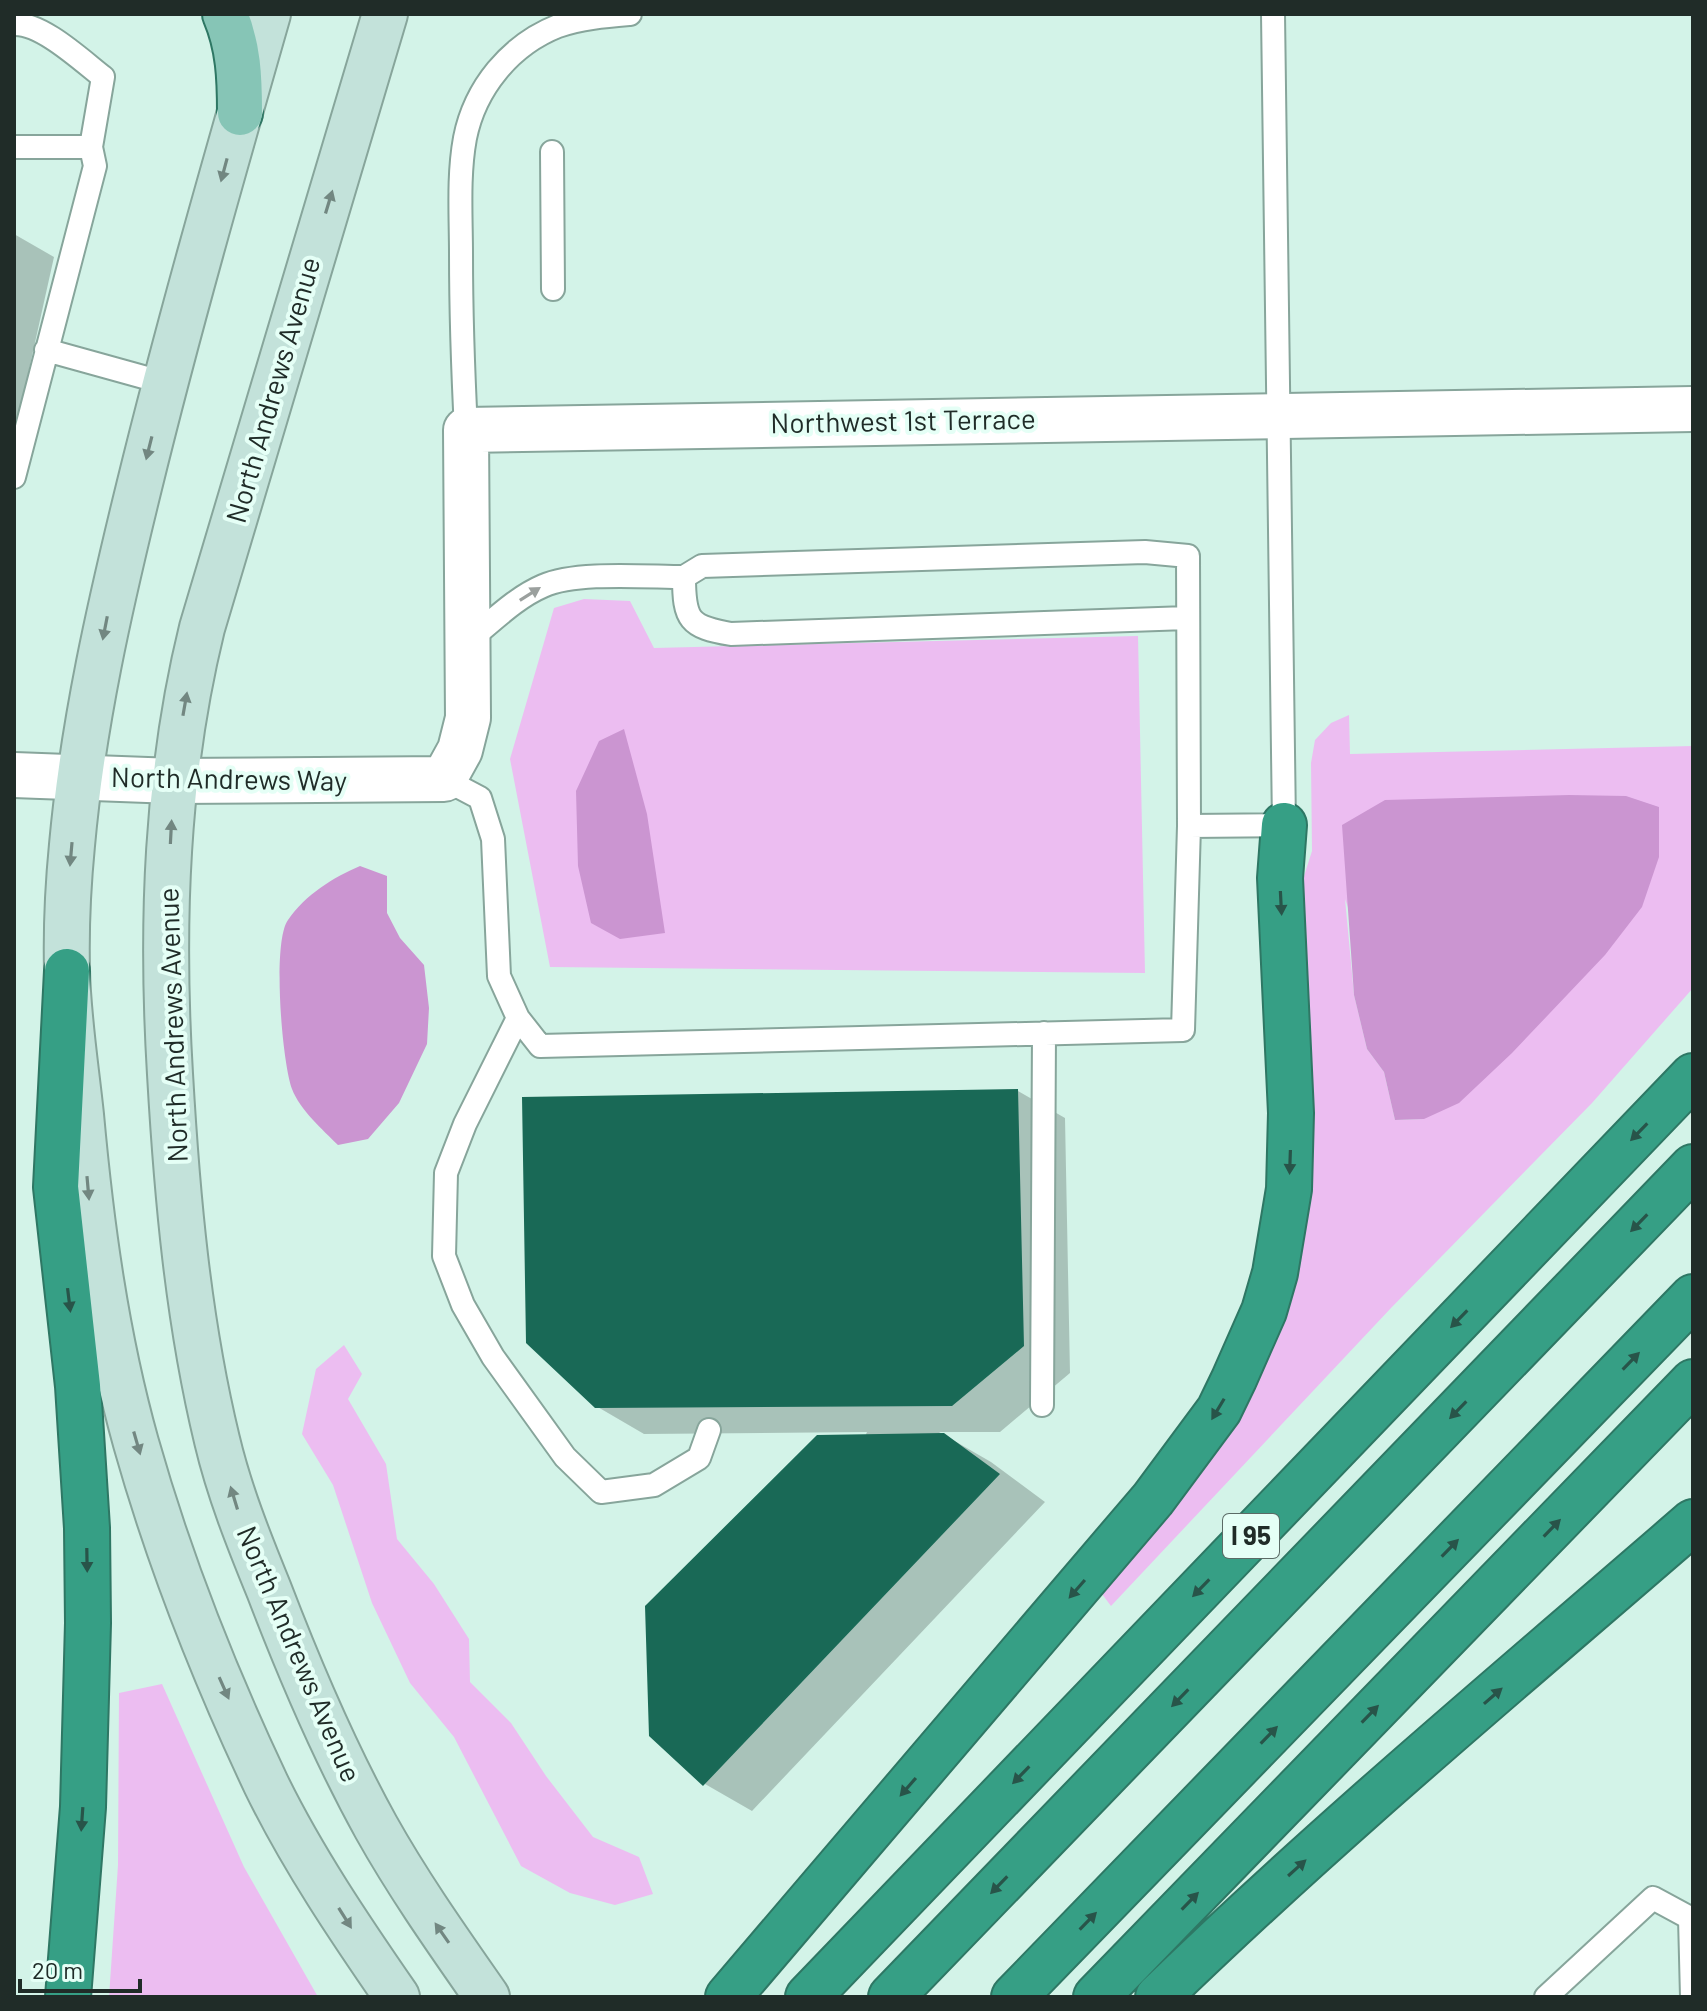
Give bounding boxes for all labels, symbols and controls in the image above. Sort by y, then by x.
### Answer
one-way arrow [218,158,230,183]
one-way arrow [323,190,336,214]
street label: North Andrews Avenue [218,253,326,527]
street label: Northwest 1st Terrace [770,401,1036,439]
one-way arrow [142,435,154,460]
one-way arrow [519,587,541,601]
one-way arrow [98,616,111,641]
one-way arrow [179,691,191,716]
street label: North Andrews Way [111,759,347,797]
one-way arrow [164,819,177,844]
one-way arrow [64,842,77,867]
street label: North Andrews Avenue [150,887,194,1163]
one-way arrow [1274,891,1287,916]
one-way arrow [1630,1122,1649,1141]
one-way arrow [1284,1150,1297,1175]
one-way arrow [81,1176,94,1201]
one-way arrow [1630,1213,1649,1232]
one-way arrow [63,1288,76,1313]
one-way arrow [1450,1310,1468,1329]
one-way arrow [1621,1352,1640,1371]
one-way arrow [1211,1398,1225,1420]
one-way arrow [1449,1400,1468,1419]
one-way arrow [131,1432,144,1456]
one-way arrow [228,1485,240,1509]
road number: I 95 [1223,1514,1279,1558]
one-way arrow [1542,1519,1560,1538]
street label: North Andrews Avenue [231,1520,369,1787]
one-way arrow [1440,1539,1459,1558]
one-way arrow [81,1548,93,1573]
one-way arrow [1193,1578,1211,1597]
one-way arrow [1068,1579,1086,1599]
one-way arrow [218,1676,231,1700]
one-way arrow [1171,1688,1190,1707]
one-way arrow [1482,1688,1502,1705]
one-way arrow [1361,1705,1379,1724]
one-way arrow [1259,1726,1278,1745]
one-way arrow [1012,1765,1031,1784]
one-way arrow [900,1776,917,1796]
one-way arrow [75,1807,88,1832]
one-way arrow [1288,1859,1307,1877]
one-way arrow [991,1875,1009,1894]
one-way arrow [1180,1892,1199,1911]
one-way arrow [337,1907,351,1929]
one-way arrow [1078,1912,1097,1931]
one-way arrow [435,1922,450,1943]
scale bar [20,1943,140,1993]
text: 20 m [32,1955,83,1984]

